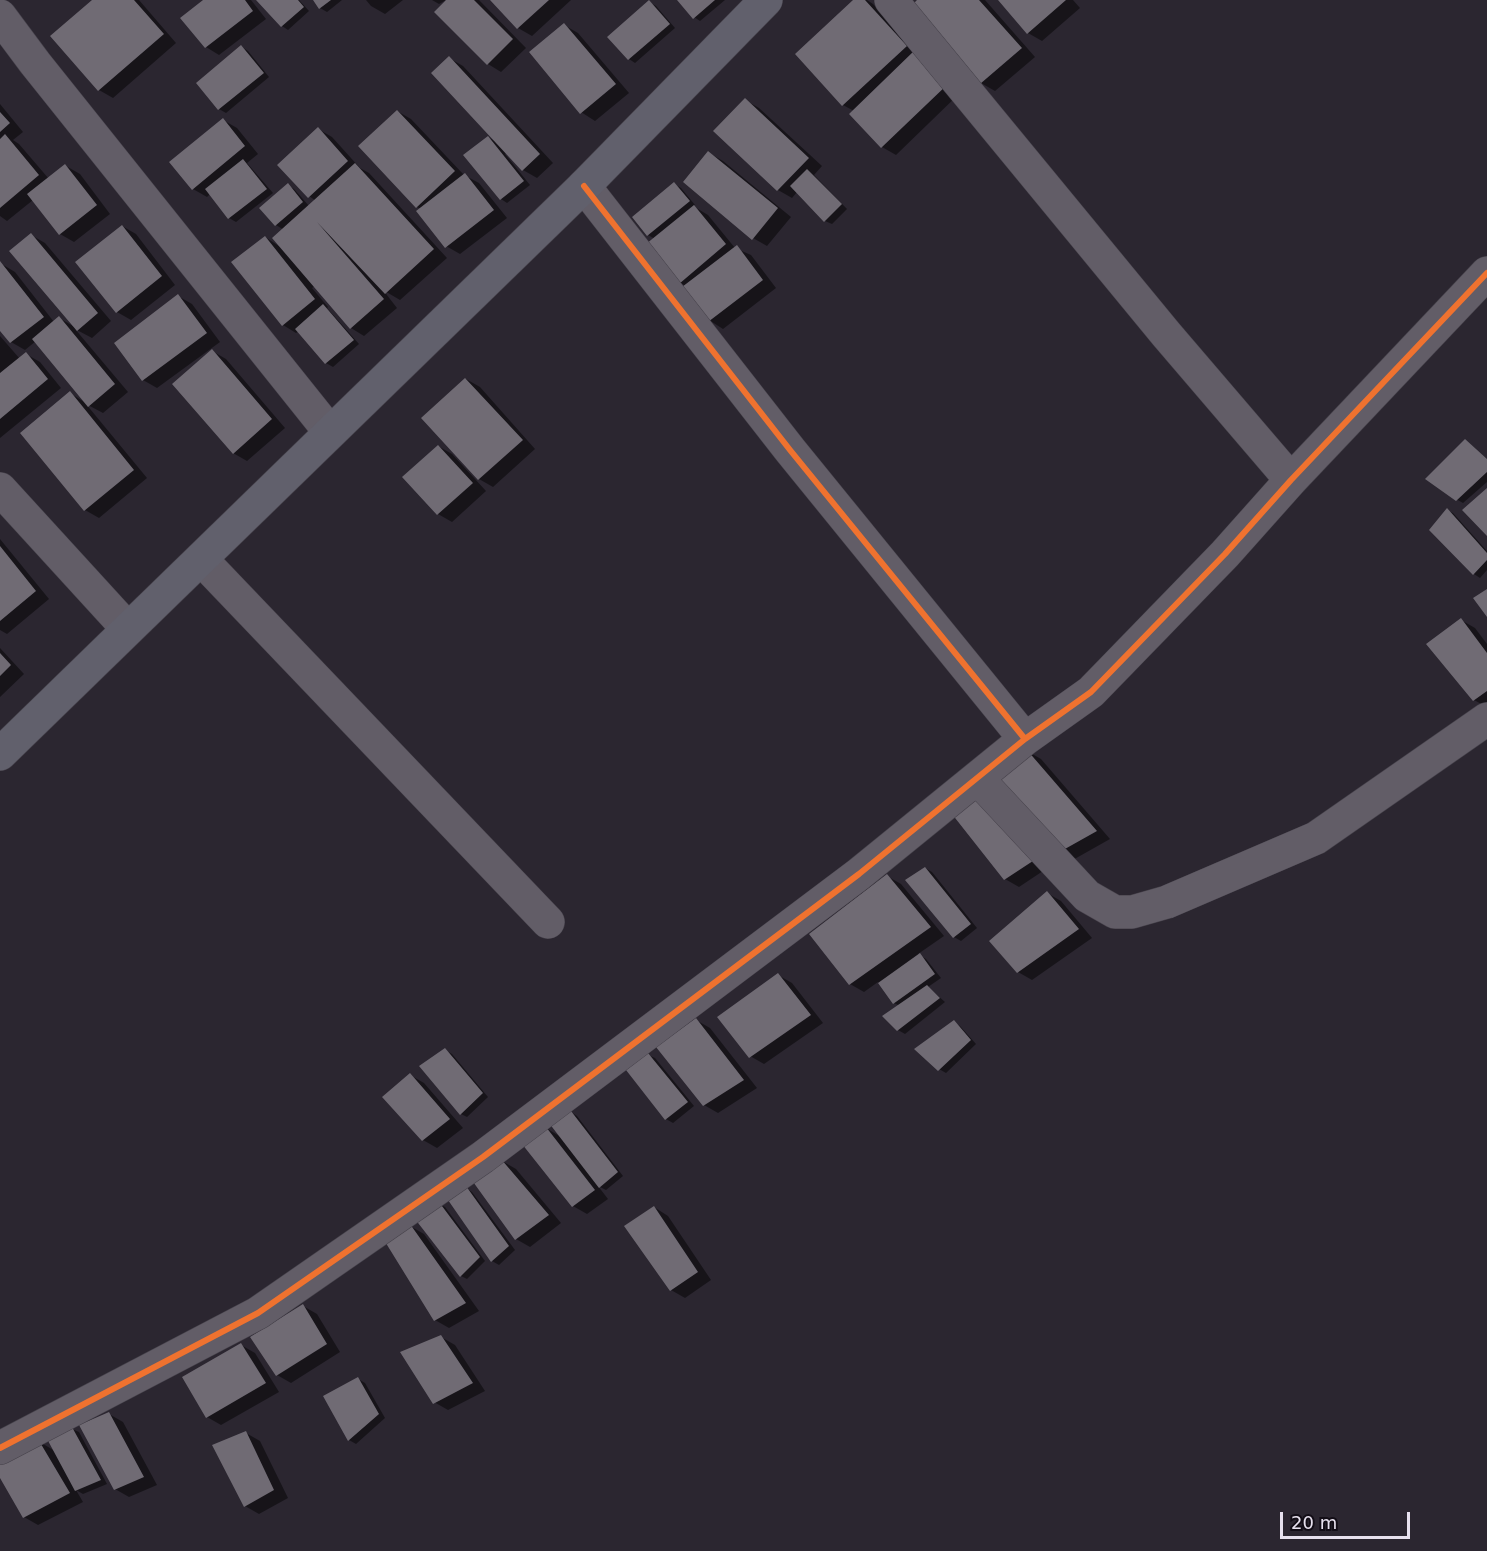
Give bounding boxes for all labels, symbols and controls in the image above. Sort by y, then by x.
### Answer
scale bar [1283,1500,1414,1538]
text: 20 m [1291,1512,1337,1533]

